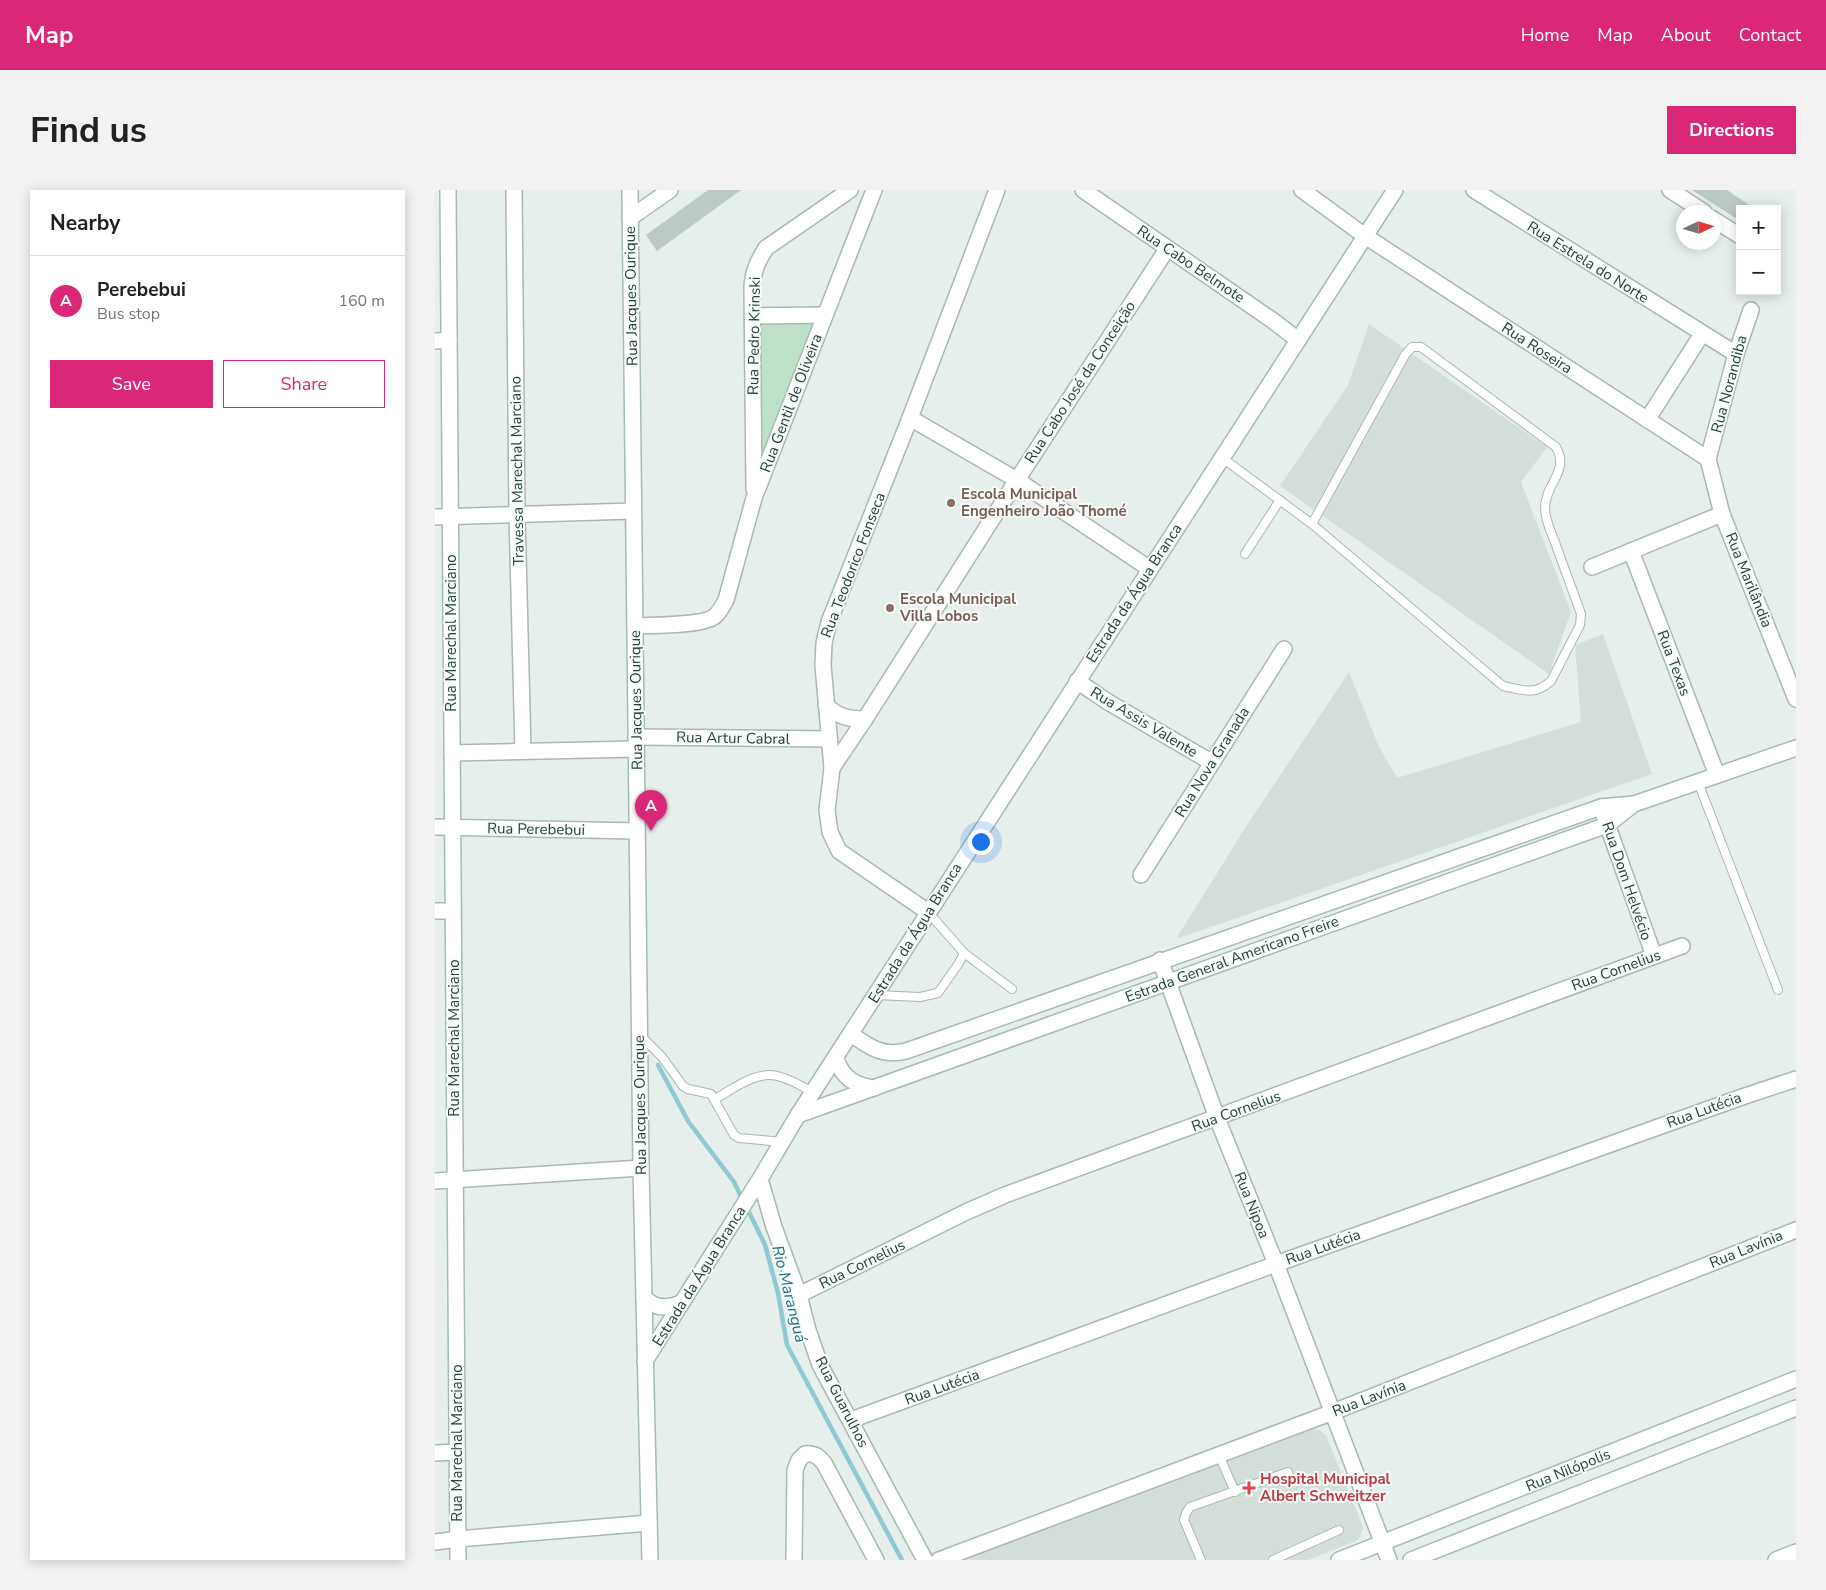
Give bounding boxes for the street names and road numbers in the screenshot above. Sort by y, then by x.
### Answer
street label: Rua Estrela do Norte [1523,216,1653,308]
street label: Rua Cabo Belmote [1133,221,1249,307]
street label: Rua Jacques Ourique [620,226,642,366]
street label: Rua Pedro Krinski [743,277,765,395]
street label: Rua Cabo José da Conceição [1020,297,1140,467]
street label: Rua Roseira [1498,318,1576,378]
street label: Rua Gentil de Oliveira [755,331,827,475]
street label: Rua Norandiba [1706,333,1752,435]
street label: Travessa Marechal Marciano [505,376,529,566]
street label: Rua Teodorico Fonseca [816,489,890,641]
street label: Estrada da Água Branca [1082,520,1186,666]
street label: Rua Marilândia [1721,529,1777,631]
street label: Rua Marechal Marciano [441,554,461,712]
street label: Rua Texas [1652,627,1696,699]
street label: Rua Jacques Ourique [625,630,647,770]
street label: Rua Assis Valente [1087,682,1201,762]
street label: Rua Nova Granada [1170,703,1254,821]
street label: Rua Artur Cabral [676,727,791,749]
street label: Rua Perebebui [487,818,585,840]
street label: Rua Dom Helvécio [1597,819,1657,943]
street label: Estrada da Água Branca [864,859,966,1007]
street label: Estrada General Americano Freire [1122,911,1342,1007]
street label: Rua Cornelius [1569,945,1663,995]
street label: Rua Marechal Marciano [444,959,464,1117]
street label: Rua Jacques Ourique [629,1035,651,1175]
street label: Rua Cornelius [1189,1086,1283,1136]
street label: Rua Lutécia [1664,1087,1744,1133]
street label: Rua Nipoa [1230,1169,1274,1241]
street label: Estrada da Água Branca [648,1202,750,1350]
street label: Rua Lutécia [1283,1224,1363,1270]
street label: Rua Lavínia [1706,1225,1786,1273]
street label: Rua Cornelius [816,1234,908,1294]
street label: Rua Guarulhos [810,1353,874,1451]
street label: Rua Marechal Marciano [447,1364,467,1522]
street label: Rua Lutécia [902,1364,982,1410]
street label: Rua Lavínia [1329,1375,1409,1421]
street label: Rua Nilópolis [1523,1444,1613,1496]

